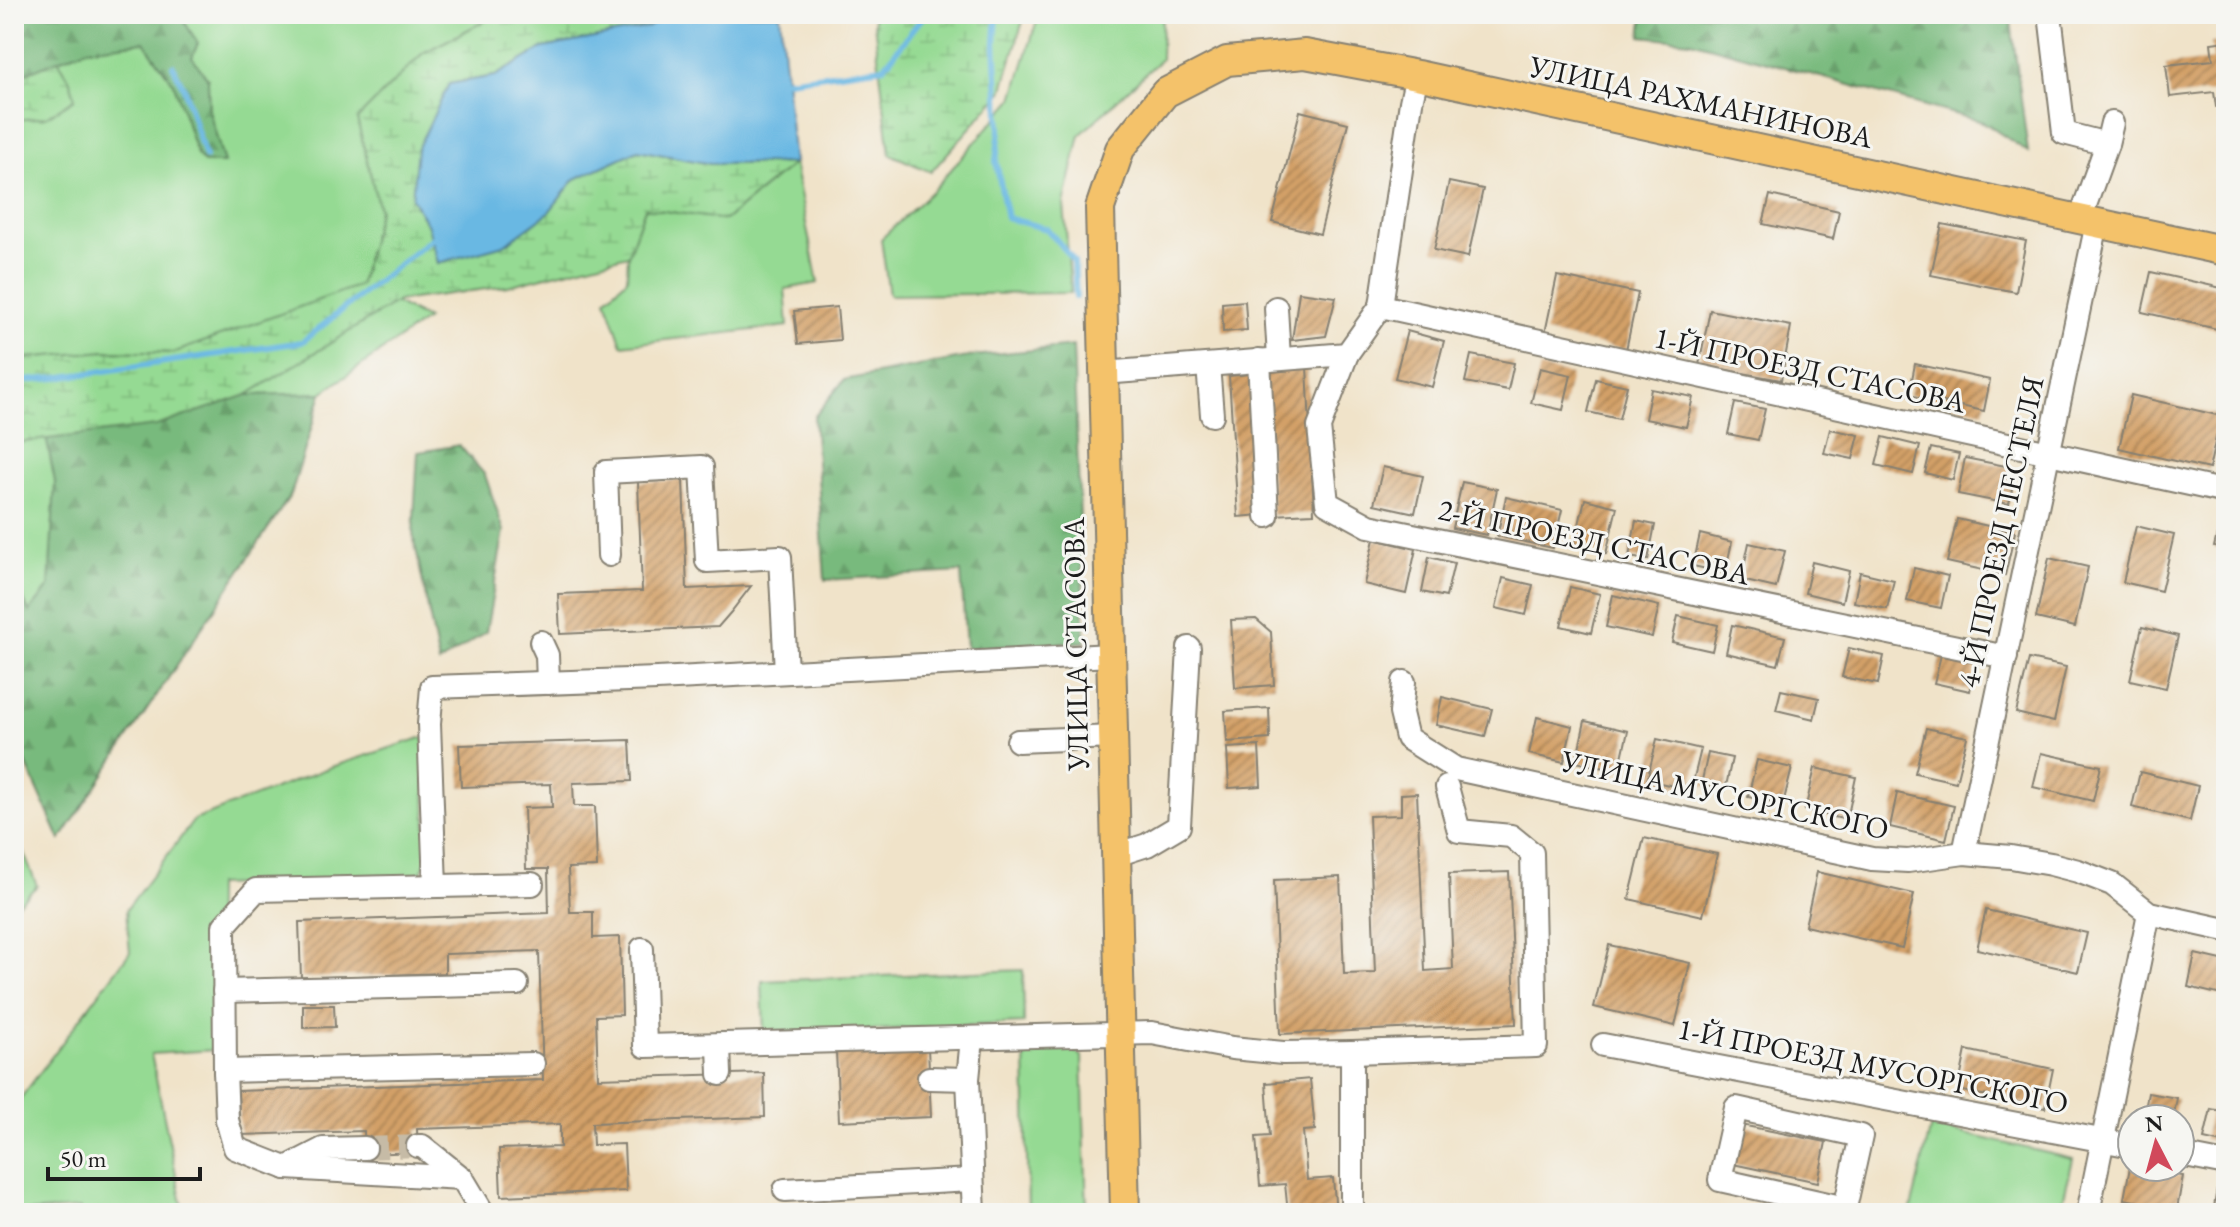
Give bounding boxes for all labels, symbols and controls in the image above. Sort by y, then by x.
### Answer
street label: УЛИЦА РАХМАНИНОВА [1525,46,1877,157]
street label: 1-Й ПРОЕЗД СТАСОВА [1651,317,1970,422]
street label: 4-Й ПРОЕЗД ПЕСТЕЛЯ [1948,373,2053,691]
street label: 2-Й ПРОЕЗД СТАСОВА [1435,489,1754,594]
street label: УЛИЦА СТАСОВА [1054,517,1097,772]
street label: УЛИЦА МУСОРГСКОГО [1557,741,1892,848]
street label: 1-Й ПРОЕЗД МУСОРГСКОГО [1674,1008,2072,1123]
north arrow [2116,1103,2196,1183]
text: N [2144,1108,2165,1139]
scale bar [48,1131,200,1181]
text: 50 m [60,1143,107,1174]

